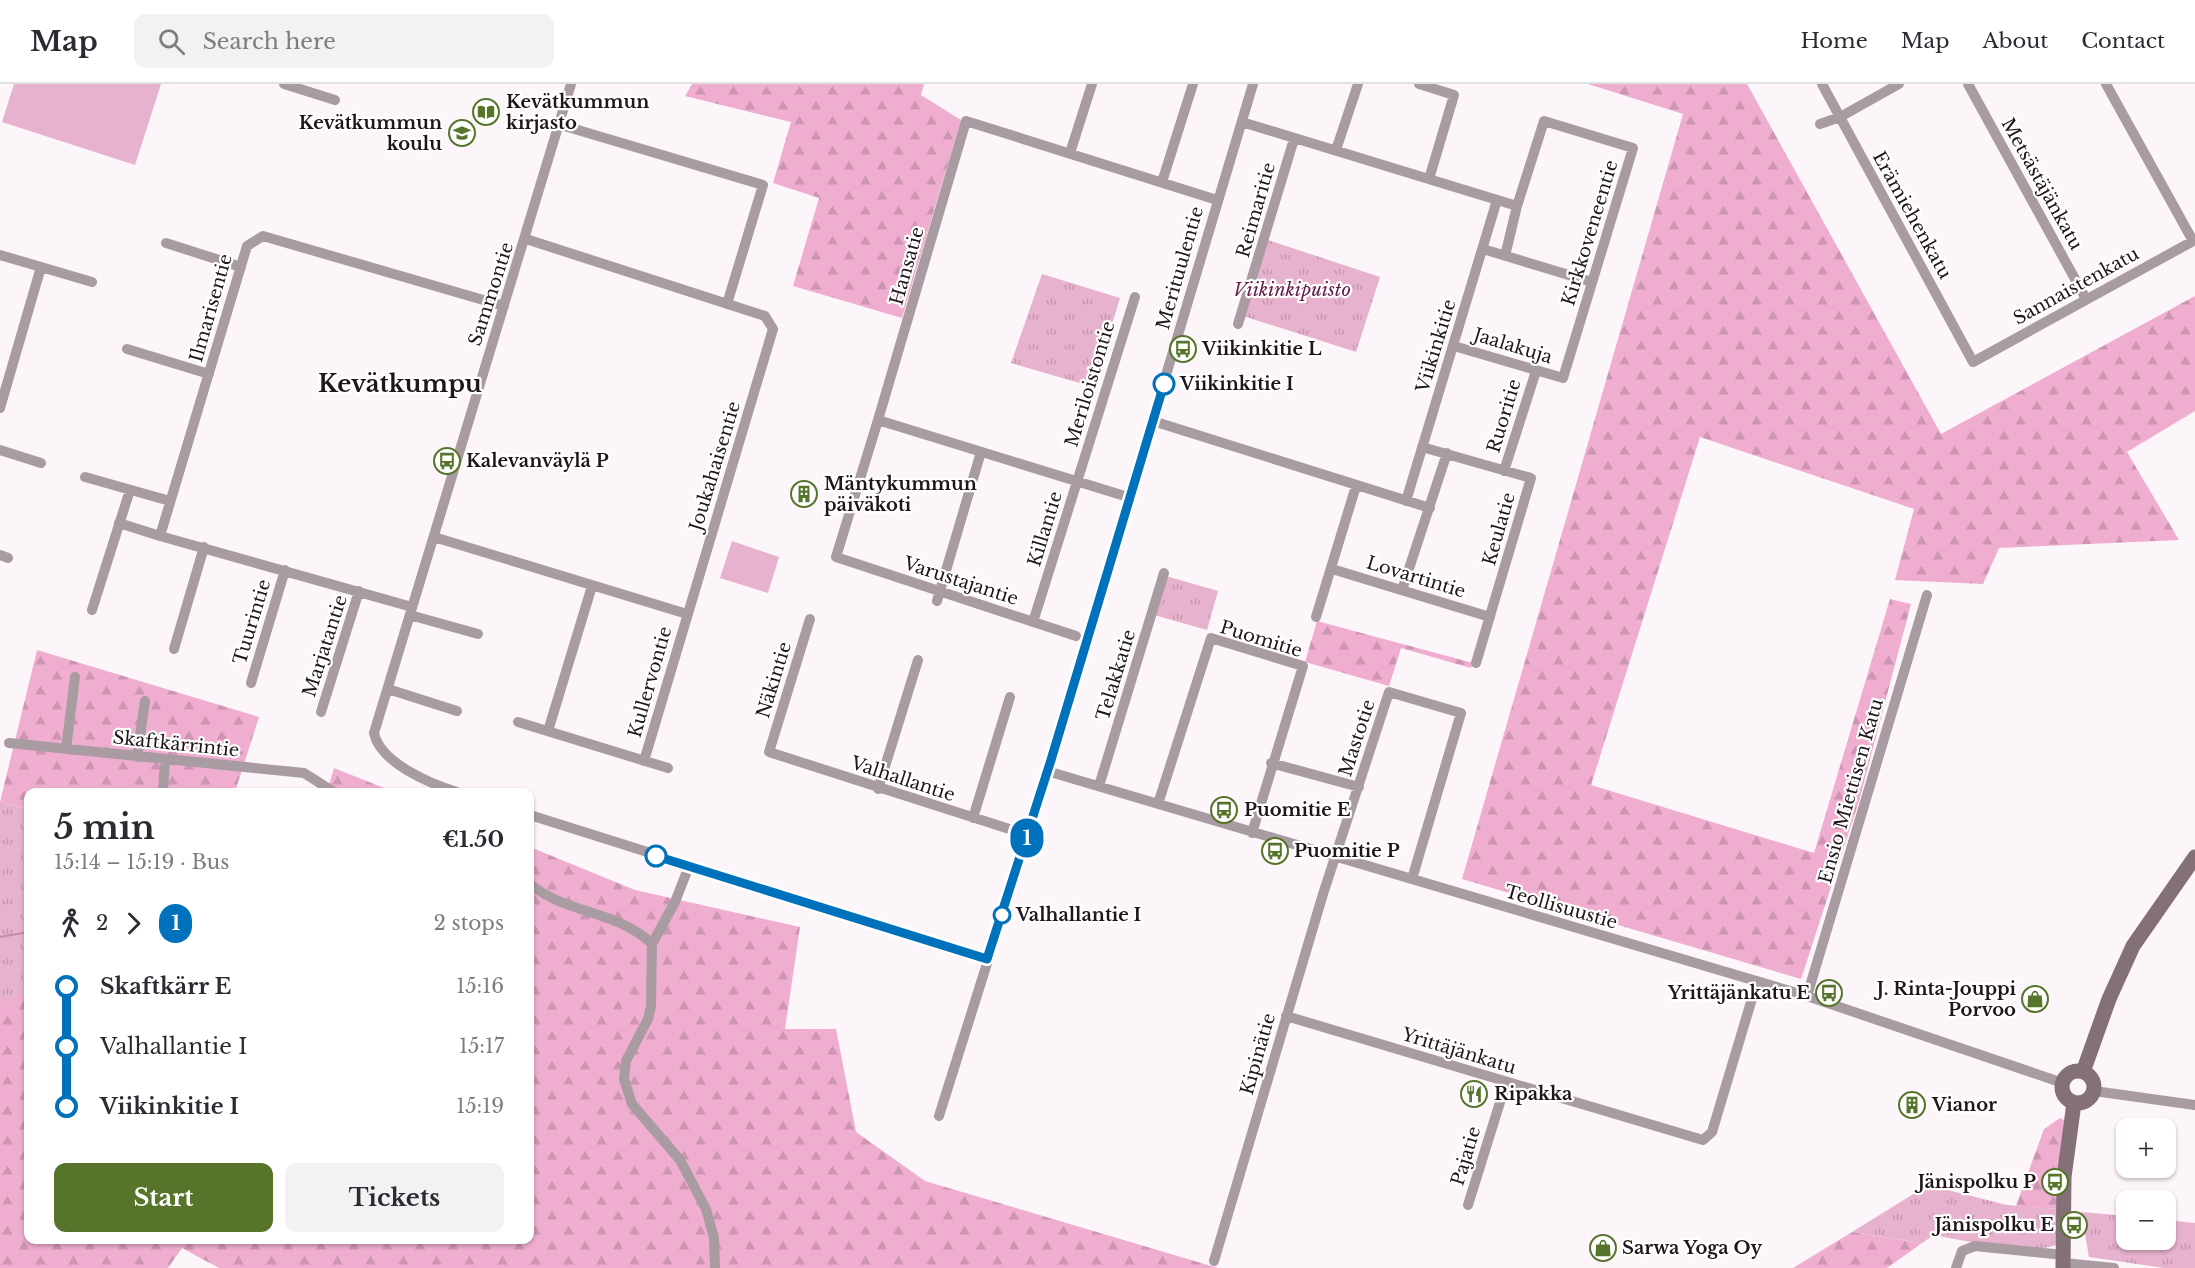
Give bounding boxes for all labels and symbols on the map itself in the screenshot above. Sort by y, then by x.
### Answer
place label: Kevätkummun kirjasto [506,91,649,134]
library icon: Kevätkummun kirjasto [471,97,501,127]
place label: Kevätkummun koulu [299,112,442,155]
street label: Metsästäjänkatu [1997,114,2087,254]
school or university icon: Kevätkummun koulu [447,118,477,148]
street label: Erämiehenkatu [1868,147,1956,283]
street label: Kirkkoveneentie [1557,157,1623,309]
street label: Reimaritie [1232,160,1280,260]
street label: Merituulentie [1152,204,1208,332]
street label: Hansatie [885,224,929,308]
street label: Sammontie [464,239,518,349]
street label: Sannaistenkatu [2009,242,2143,330]
street label: Ilmarisentie [185,251,237,365]
park label: Viikinkipuisto [1233,279,1351,301]
street label: Viikinkitie [1411,297,1461,396]
street label: Meriloistontie [1060,318,1120,450]
street label: Jaalakuja [1469,323,1555,368]
bus stop icon: Viikinkitie L [1168,334,1198,364]
place label: Viikinkitie L [1201,338,1322,360]
district label: Kevätkumpu [318,369,482,398]
marker: Viikinkitie I [1153,373,1175,395]
place label: Viikinkitie I [1179,373,1294,395]
street label: Ruoritie [1482,376,1526,456]
street label: Joukahaisentie [684,399,745,535]
bus stop icon: Kalevanväylä P [432,446,462,476]
place label: Kalevanväylä P [466,450,609,472]
place label: Mäntykummun päiväkoti [824,473,977,516]
building icon: Mäntykummun päiväkoti [789,479,819,509]
street label: Killantie [1023,489,1067,569]
street label: Keulatie [1478,490,1520,568]
street label: Varustajantie [900,552,1021,610]
street label: Lovartintie [1364,552,1468,602]
street label: Tuurintie [229,577,275,667]
street label: Marjatantie [298,592,352,700]
street label: Puomitie [1217,616,1305,662]
street label: Kullervontie [624,624,676,740]
street label: Telakkatie [1092,627,1140,723]
street label: Näkintie [752,639,796,721]
street label: Ensio Miettisen Katu [1814,696,1888,886]
street label: Mastotie [1334,697,1380,779]
street label: Skaftkärrintie [112,726,240,762]
street label: Valhallantie [847,752,958,806]
bus stop icon: Puomitie E [1209,795,1239,825]
place label: Puomitie E [1244,799,1351,821]
line badge: 1 [1008,818,1046,858]
bus stop icon: Puomitie P [1260,836,1290,866]
place label: Puomitie P [1294,840,1400,862]
unlabelled marker [645,845,667,867]
street label: Teollisuustie [1502,880,1620,934]
place label: Valhallantie I [1015,904,1142,926]
marker: Valhallantie I [993,906,1011,924]
bus stop icon: Yrittäjänkatu E [1814,978,1844,1008]
place label: J. Rinta-Jouppi Porvoo [1873,978,2016,1021]
place label: Yrittäjänkatu E [1667,982,1810,1004]
shop icon: J. Rinta-Jouppi Porvoo [2020,984,2050,1014]
street label: Kipinätie [1236,1011,1280,1097]
street label: Yrittäjänkatu [1398,1023,1519,1079]
restaurant icon: Ripakka [1459,1079,1489,1109]
place label: Ripakka [1494,1083,1573,1105]
building icon: Vianor [1897,1090,1927,1120]
place label: Vianor [1931,1094,1997,1116]
street label: Pajatie [1447,1124,1485,1188]
bus stop icon: Jänispolku P [2040,1167,2070,1197]
place label: Jänispolku P [1914,1171,2036,1193]
bus stop icon: Jänispolku E [2059,1210,2089,1240]
place label: Jänispolku E [1931,1214,2054,1236]
shop icon: Sarwa Yoga Oy [1588,1233,1618,1263]
place label: Sarwa Yoga Oy [1622,1237,1762,1259]

